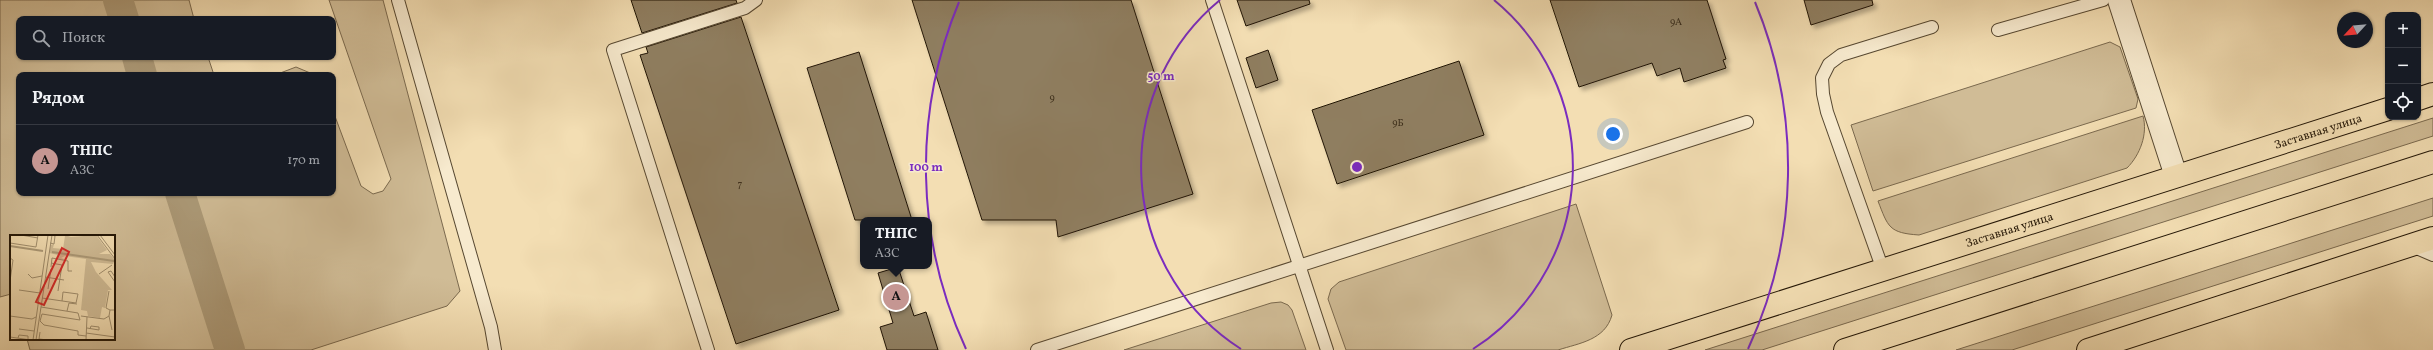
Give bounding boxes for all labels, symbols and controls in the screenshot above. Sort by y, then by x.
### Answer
north arrow [2337,12,2373,48]
map controls [2385,12,2421,120]
button: + [2385,12,2421,48]
house number: 9А [1670,15,1682,29]
search box [16,16,336,60]
icon: search [30,27,52,49]
text: Поиск [62,28,105,49]
button: − [2385,48,2421,84]
text: 50 m [1147,69,1175,85]
button: locate [2385,84,2421,120]
text: Рядом [32,87,85,110]
house number: 9 [1049,91,1055,105]
street label: Заставная улица [2272,111,2364,154]
house number: 9Б [1392,116,1404,130]
your location [1603,124,1623,144]
text: ТНПС [70,141,112,162]
text: A [40,152,50,170]
text: 170 m [287,152,320,170]
text: 100 m [909,160,943,176]
centre of rings [1350,160,1364,174]
text: АЗС [70,162,95,180]
house number: 7 [738,177,743,191]
street label: Заставная улица [1964,209,2056,252]
popup [860,217,932,269]
text: ТНПС [875,224,917,245]
inset map [10,235,115,340]
text: АЗС [875,245,900,263]
pin: A [883,282,909,312]

